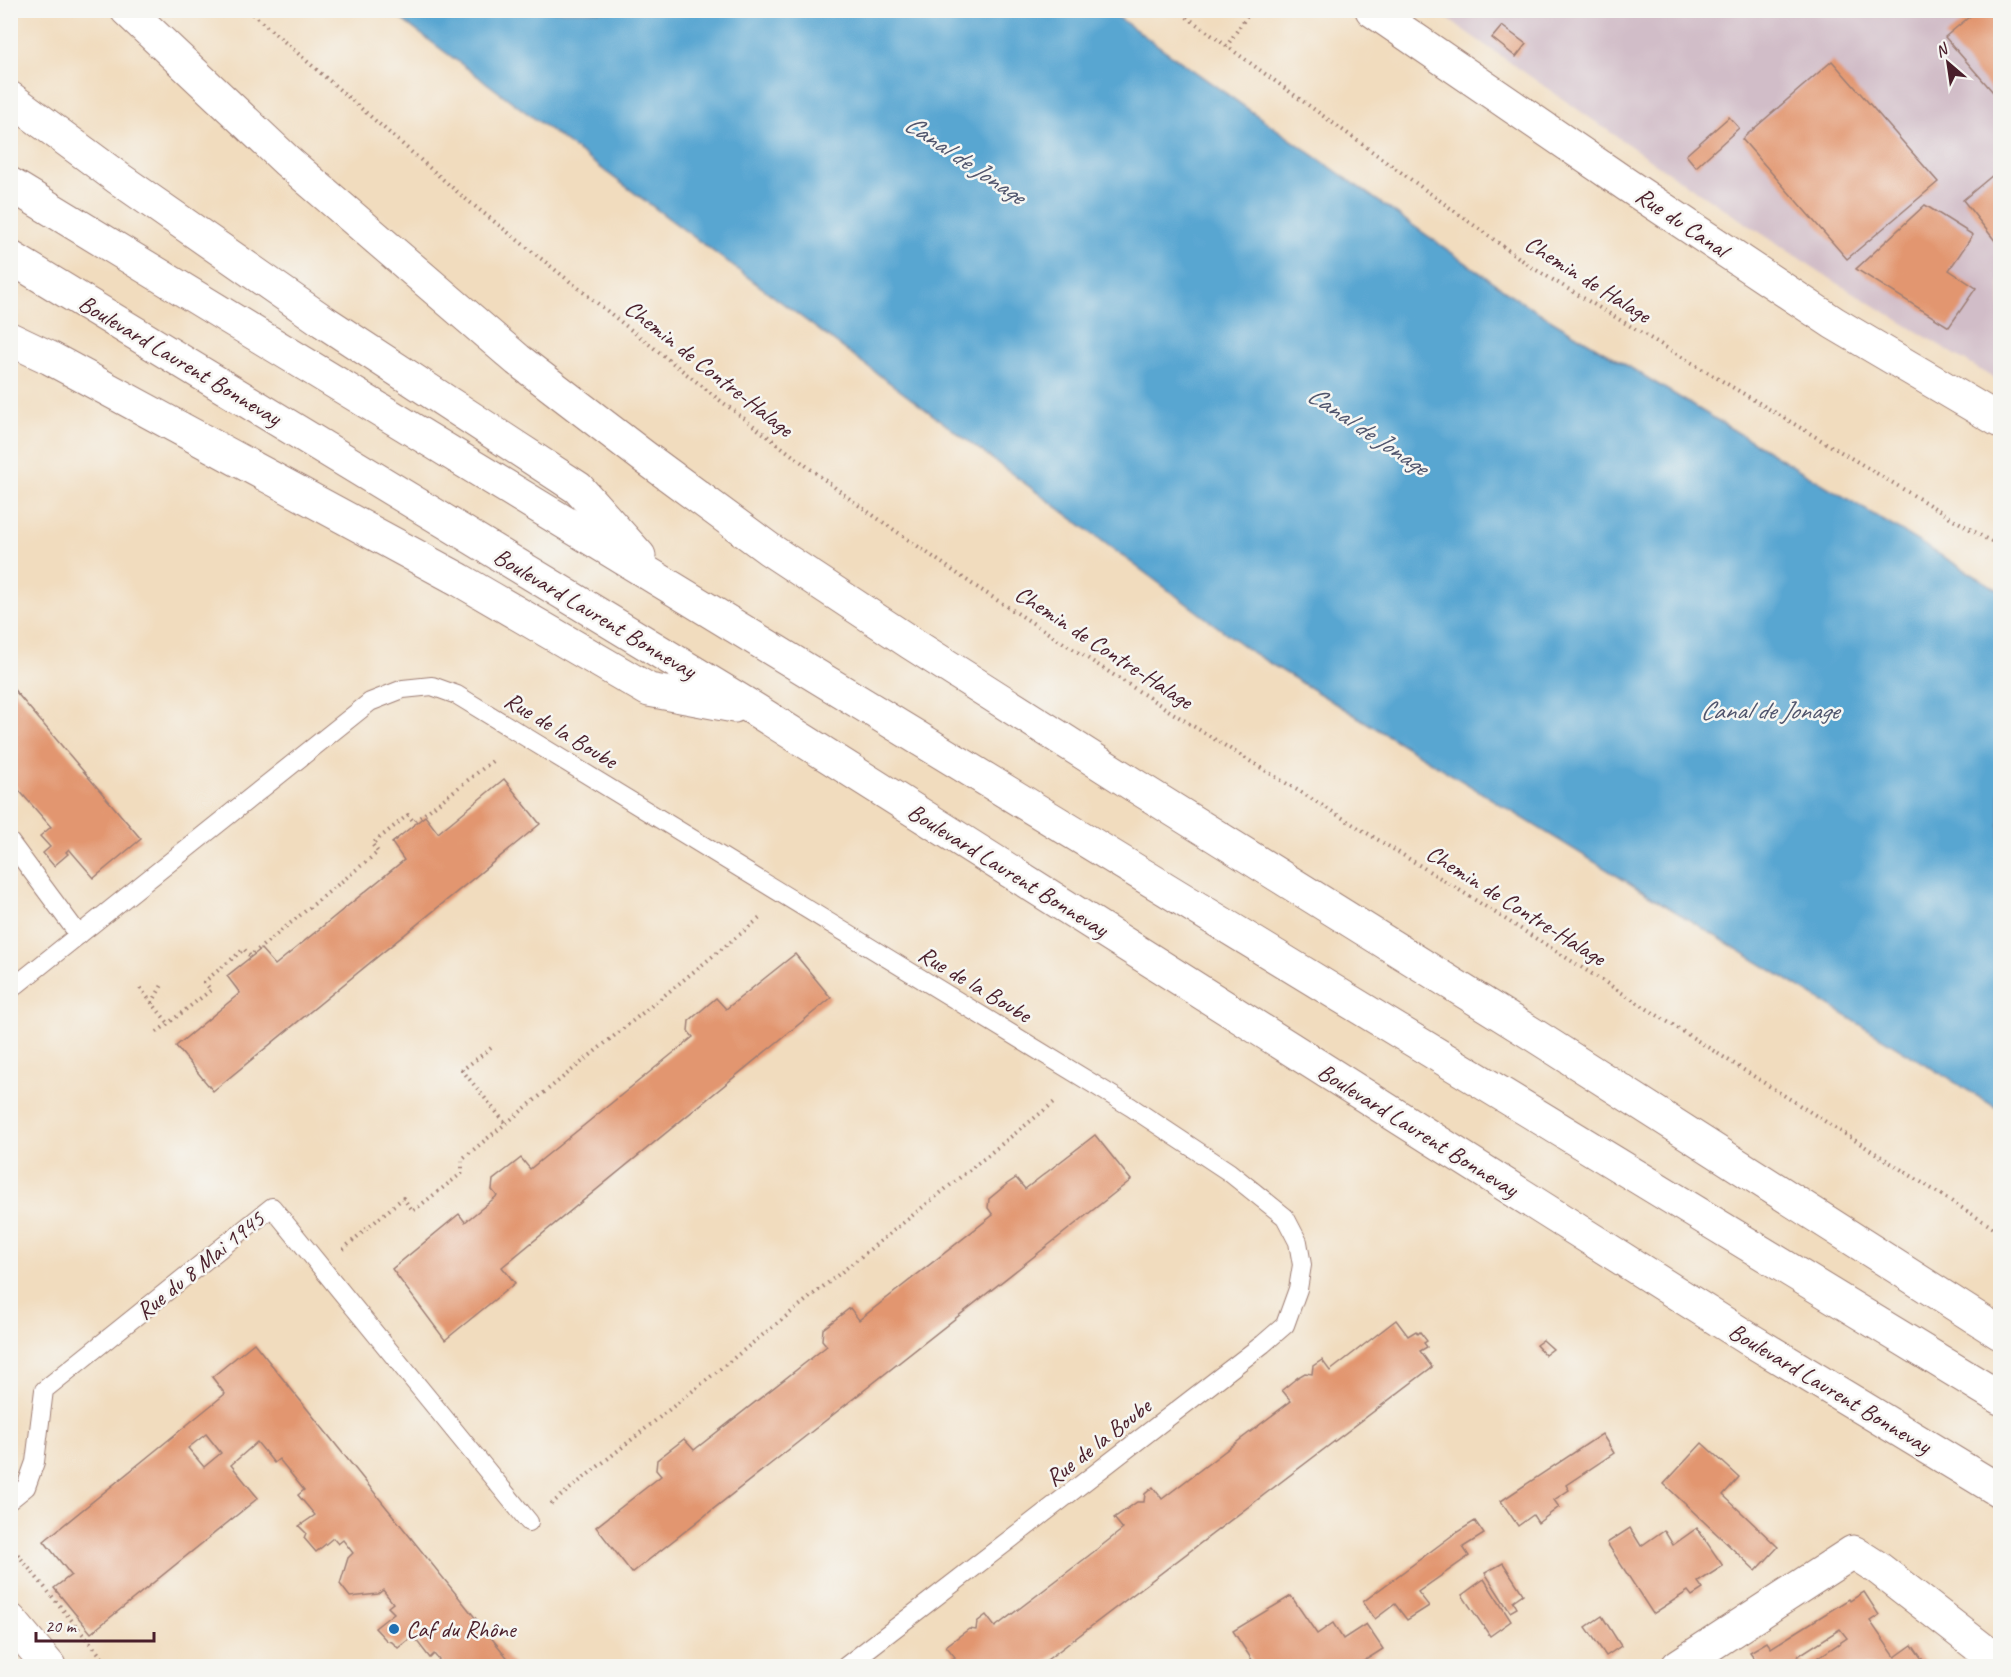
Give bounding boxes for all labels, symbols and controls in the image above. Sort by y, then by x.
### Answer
north arrow [1918,33,1978,93]
text: N [1932,38,1953,62]
water label: Canal de Jonage [898,107,1034,214]
street label: Rue du Canal [1630,180,1737,266]
street label: Chemin de Halage [1519,228,1658,331]
street label: Boulevard Laurent Bonnevay [74,288,288,433]
street label: Chemin de Contre-Halage [619,293,801,445]
water label: Canal de Jonage [1301,378,1437,485]
street label: Boulevard Laurent Bonnevay [489,541,703,686]
street label: Chemin de Contre-Halage [1009,578,1200,717]
street label: Rue de la Boube [499,685,625,776]
water label: Canal de Jonage [1700,694,1842,727]
street label: Boulevard Laurent Bonnevay [902,796,1115,945]
street label: Chemin de Contre-Halage [1421,838,1613,973]
street label: Rue de la Boube [913,939,1039,1030]
street label: Boulevard Laurent Bonnevay [1312,1056,1525,1205]
street label: Rue du 8 Mai 1945 [130,1203,271,1326]
street label: Boulevard Laurent Bonnevay [1724,1316,1938,1461]
street label: Rue de la Boube [1039,1390,1159,1493]
scale bar [36,1605,154,1643]
place label: Caf du Rhône [406,1614,518,1644]
text: 20 m [45,1615,78,1637]
marker: Caf du Rhône [387,1622,401,1636]

